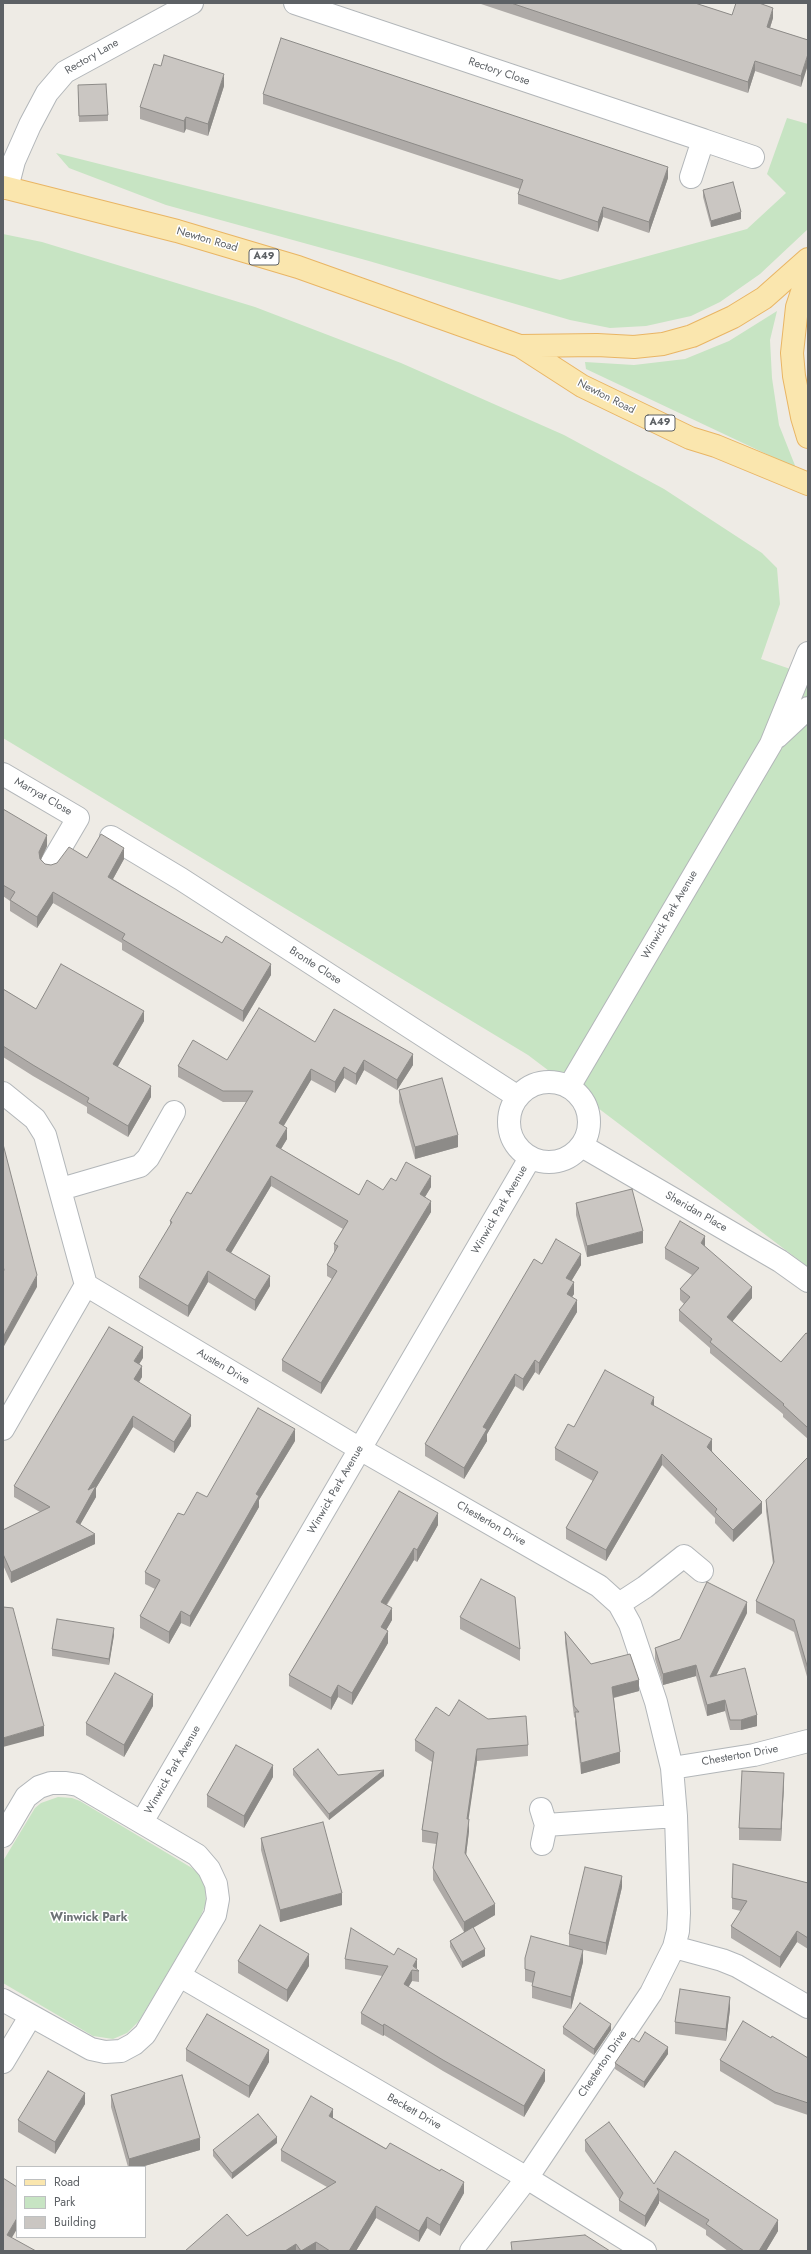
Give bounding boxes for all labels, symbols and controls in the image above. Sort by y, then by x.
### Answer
street label: Rectory Lane [63,36,121,78]
street label: Rectory Close [467,55,531,89]
street label: Newton Road [175,225,239,255]
road number: A49 [249,249,279,265]
street label: Newton Road [575,377,637,417]
road number: A49 [645,415,675,431]
street label: Marryat Close [12,775,74,819]
street label: Winwick Park Avenue [639,868,701,962]
street label: Bronte Close [287,944,343,988]
street label: Winwick Park Avenue [469,1163,531,1257]
street label: Sheridan Place [663,1189,729,1235]
street label: Austen Drive [194,1346,252,1388]
street label: Winwick Park Avenue [305,1443,367,1537]
street label: Chesterton Drive [454,1499,528,1549]
street label: Winwick Park Avenue [142,1723,204,1817]
street label: Chesterton Drive [701,1743,779,1769]
district label: Winwick Park [50,1911,128,1925]
street label: Chesterton Drive [576,2028,630,2100]
street label: Beckett Drive [385,2091,443,2133]
legend [16,2166,146,2238]
text: Road [54,2173,80,2191]
text: Park [54,2193,75,2211]
text: Building [54,2213,96,2231]

